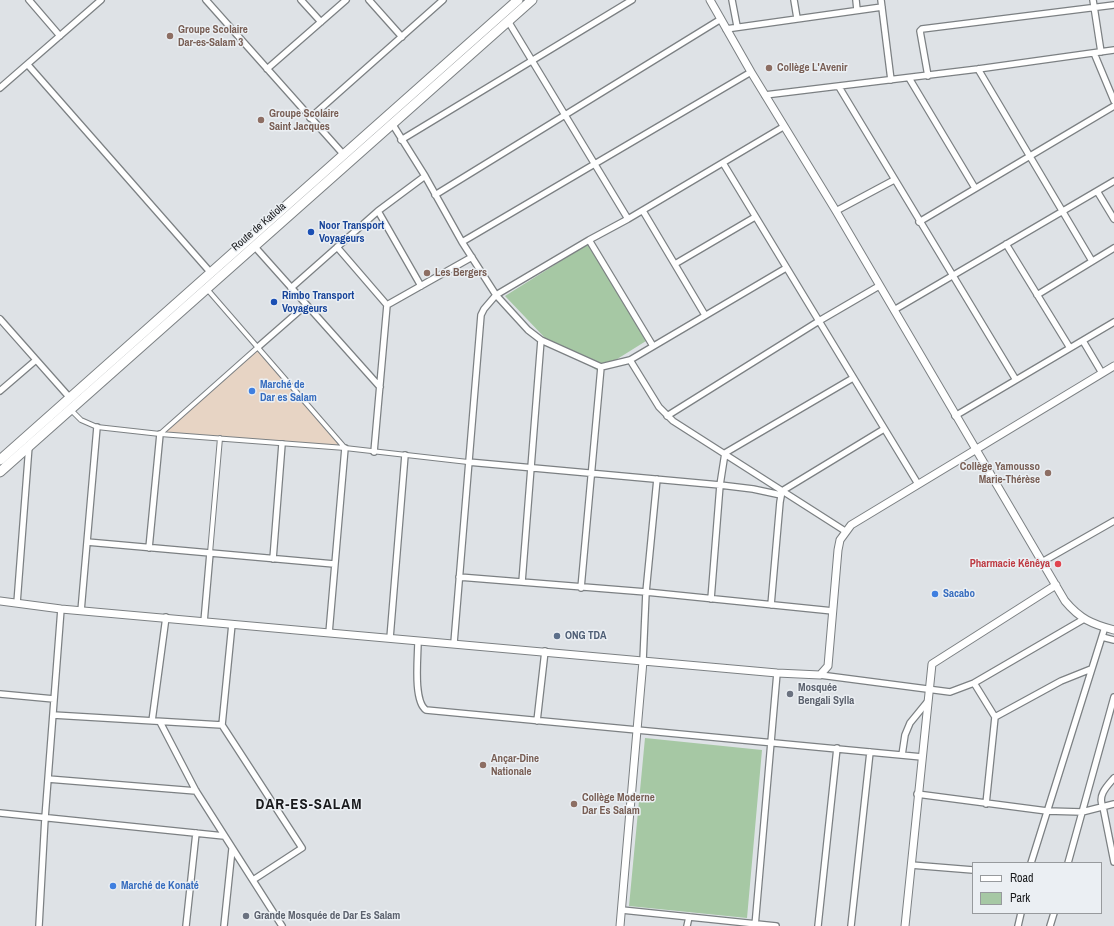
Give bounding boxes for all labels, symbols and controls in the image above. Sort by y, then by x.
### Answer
place label: Groupe Scolaire Dar-es-Salam 3 [178,23,248,49]
marker: Groupe Scolaire Dar-es-Salam 3 [165,31,175,41]
place label: Collège L'Avenir [777,61,847,75]
marker: Collège L'Avenir [764,63,774,73]
place label: Groupe Scolaire Saint Jacques [269,107,339,133]
marker: Groupe Scolaire Saint Jacques [256,115,266,125]
street label: Route de Katiola [229,200,289,254]
place label: Noor Transport Voyageurs [319,219,384,245]
marker: Noor Transport Voyageurs [306,227,316,237]
place label: Les Bergers [435,266,487,280]
marker: Les Bergers [422,268,432,278]
place label: Rimbo Transport Voyageurs [282,289,354,315]
marker: Rimbo Transport Voyageurs [269,297,279,307]
place label: Marché de Dar es Salam [260,378,317,404]
marker: Marché de Dar es Salam [247,386,257,396]
place label: Collège Yamousso Marie-Thérèse [960,460,1040,486]
marker: Collège Yamousso Marie-Thérèse [1043,468,1053,478]
place label: Pharmacie Kênêya [970,557,1050,571]
marker: Pharmacie Kênêya [1053,559,1063,569]
place label: Sacabo [943,587,975,601]
marker: Sacabo [930,589,940,599]
place label: ONG TDA [565,629,607,643]
marker: ONG TDA [552,631,562,641]
place label: Mosquée Bengali Sylla [798,681,854,707]
marker: Mosquée Bengali Sylla [785,689,795,699]
place label: Ançar-Dine Nationale [491,752,539,778]
marker: Ançar-Dine Nationale [478,760,488,770]
place label: Collège Moderne Dar Es Salam [582,791,655,817]
district label: DAR-ES-SALAM [256,796,362,814]
marker: Collège Moderne Dar Es Salam [569,799,579,809]
legend [972,862,1102,914]
text: Road [1010,870,1034,886]
place label: Marché de Konaté [121,879,199,893]
marker: Marché de Konaté [108,881,118,891]
text: Park [1010,890,1030,906]
place label: Grande Mosquée de Dar Es Salam [254,909,400,923]
marker: Grande Mosquée de Dar Es Salam [241,911,251,921]

